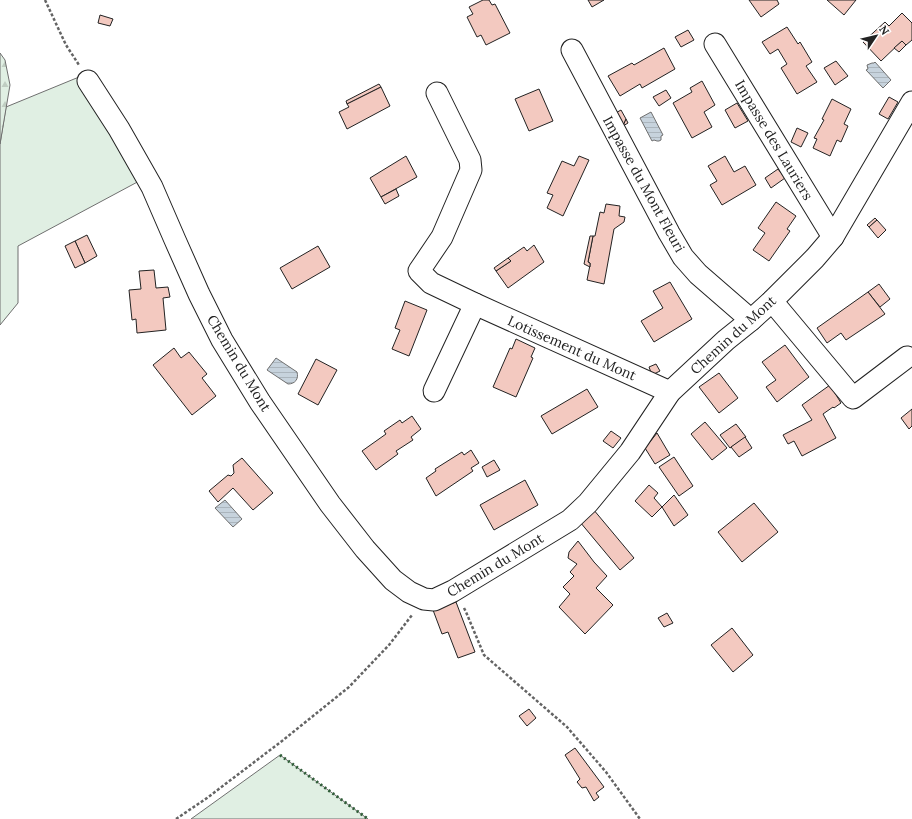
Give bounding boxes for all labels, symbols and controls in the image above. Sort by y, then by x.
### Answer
north arrow [856,16,896,56]
text: N [876,23,893,38]
street label: Impasse des Lauriers [731,77,817,203]
street label: Impasse du Mont Fleuri [599,113,689,255]
street label: Chemin du Mont [686,291,780,378]
street label: Chemin du Mont [203,311,275,415]
street label: Lotissement du Mont [505,312,640,385]
street label: Chemin du Mont [443,529,547,601]

